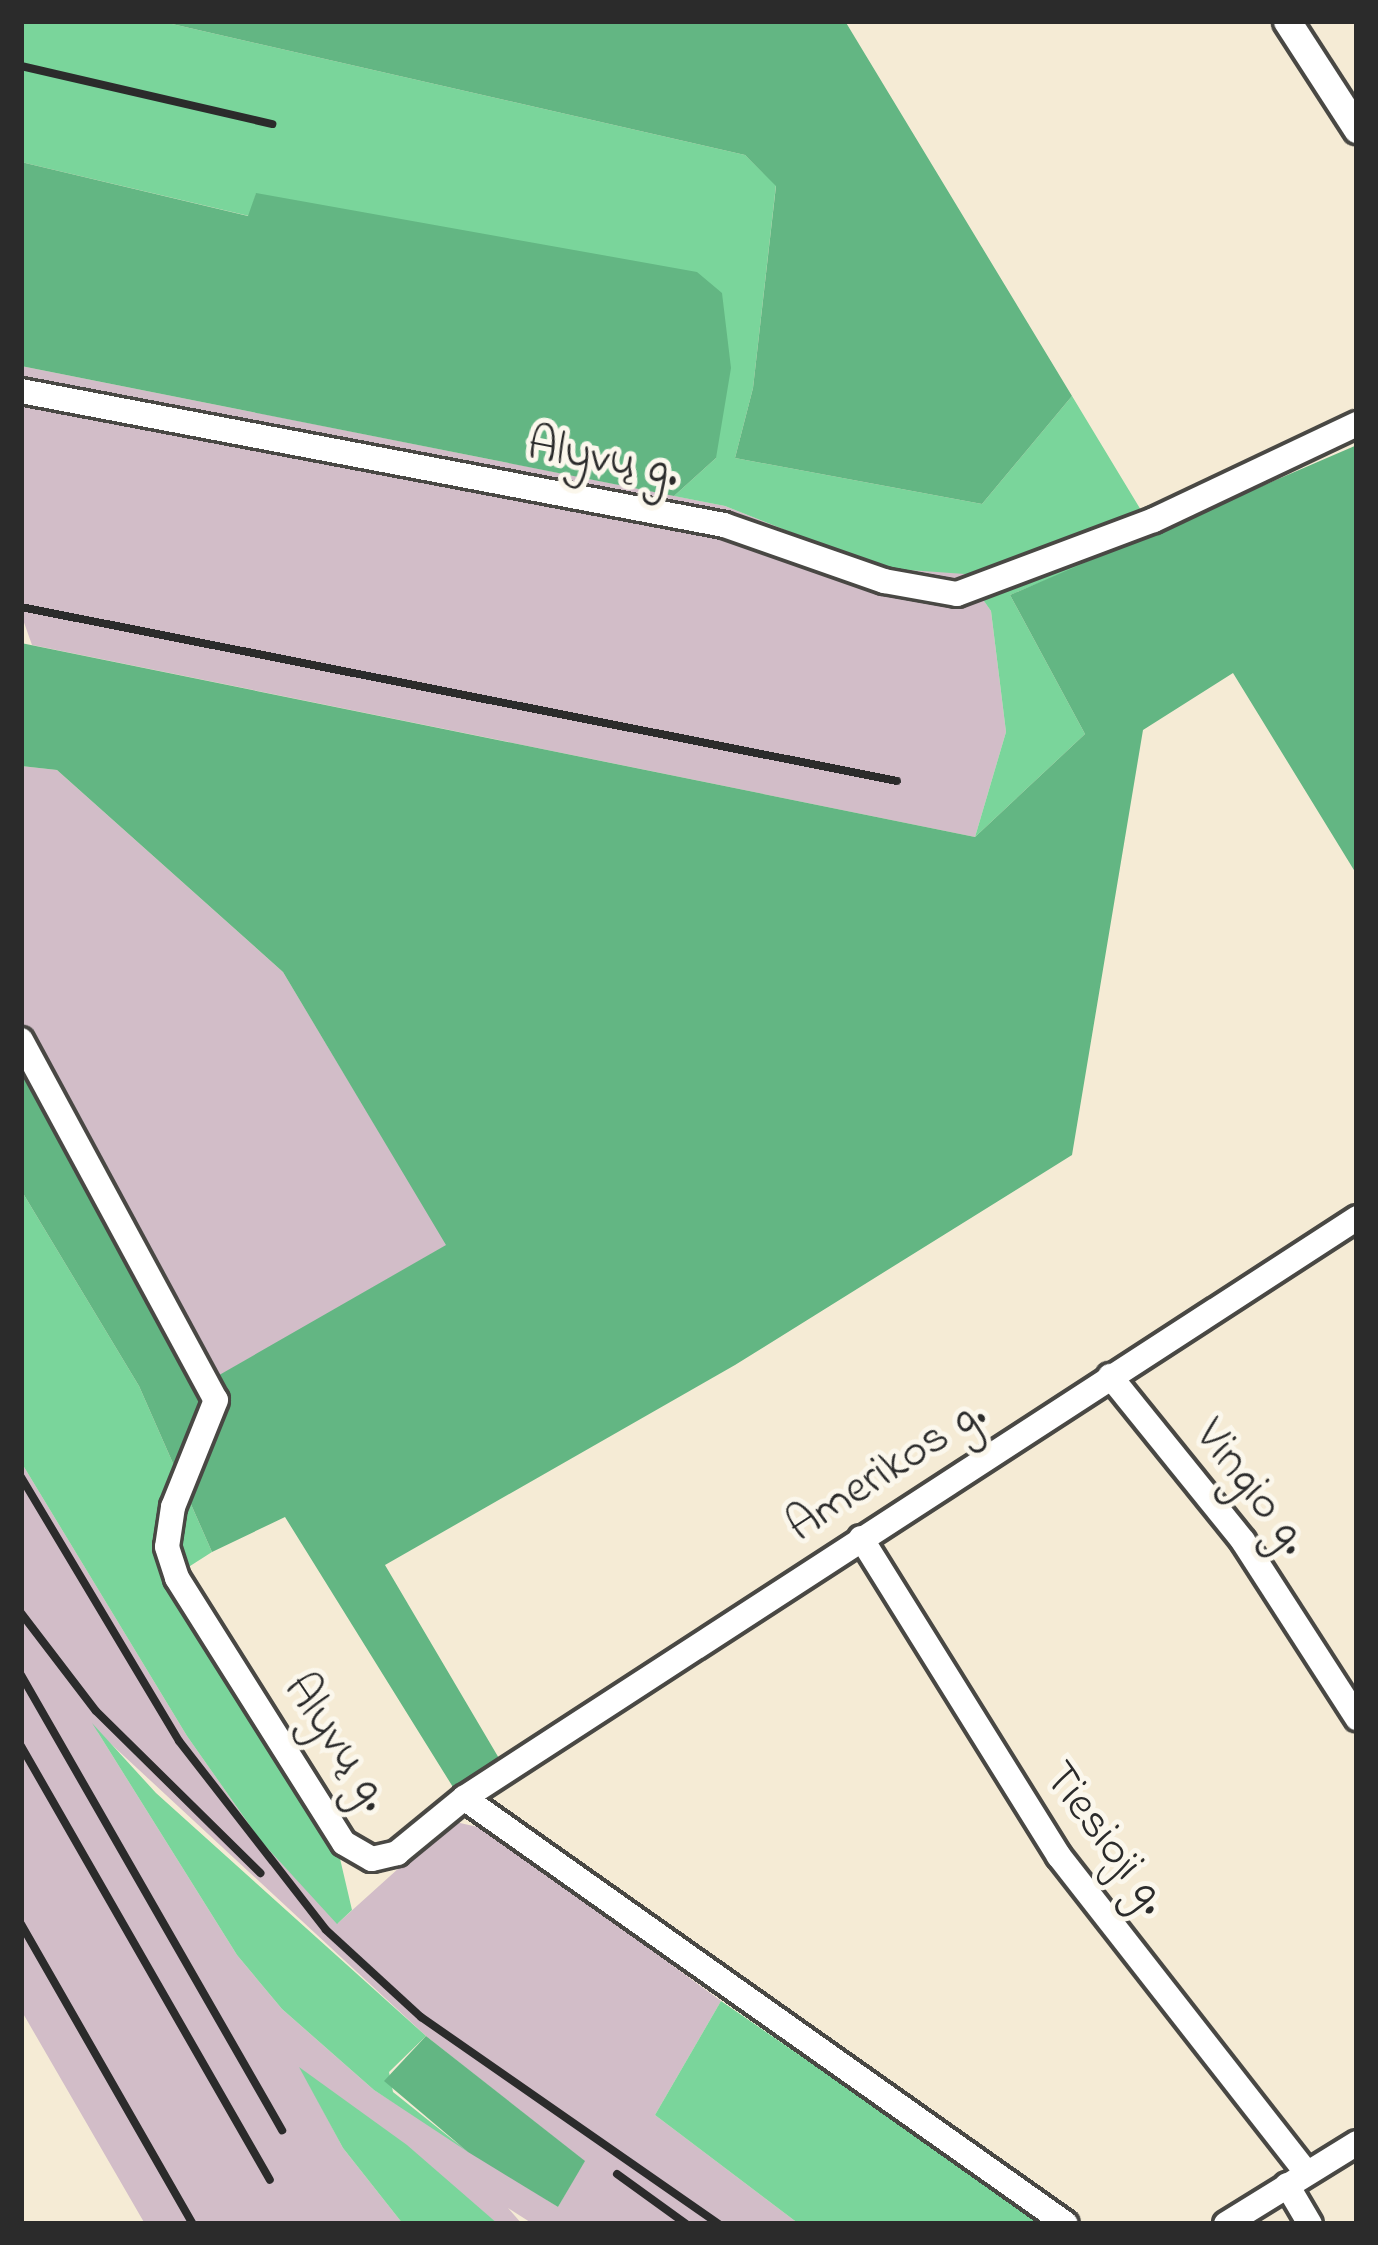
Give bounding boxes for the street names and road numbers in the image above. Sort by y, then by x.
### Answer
street label: Alyvų g. [522,417,684,503]
street label: Amerikos g. [777,1385,997,1557]
street label: Vingio g. [1180,1409,1322,1567]
street label: Alyvų g. [269,1663,403,1823]
street label: Tiesioji g. [1029,1751,1181,1927]

